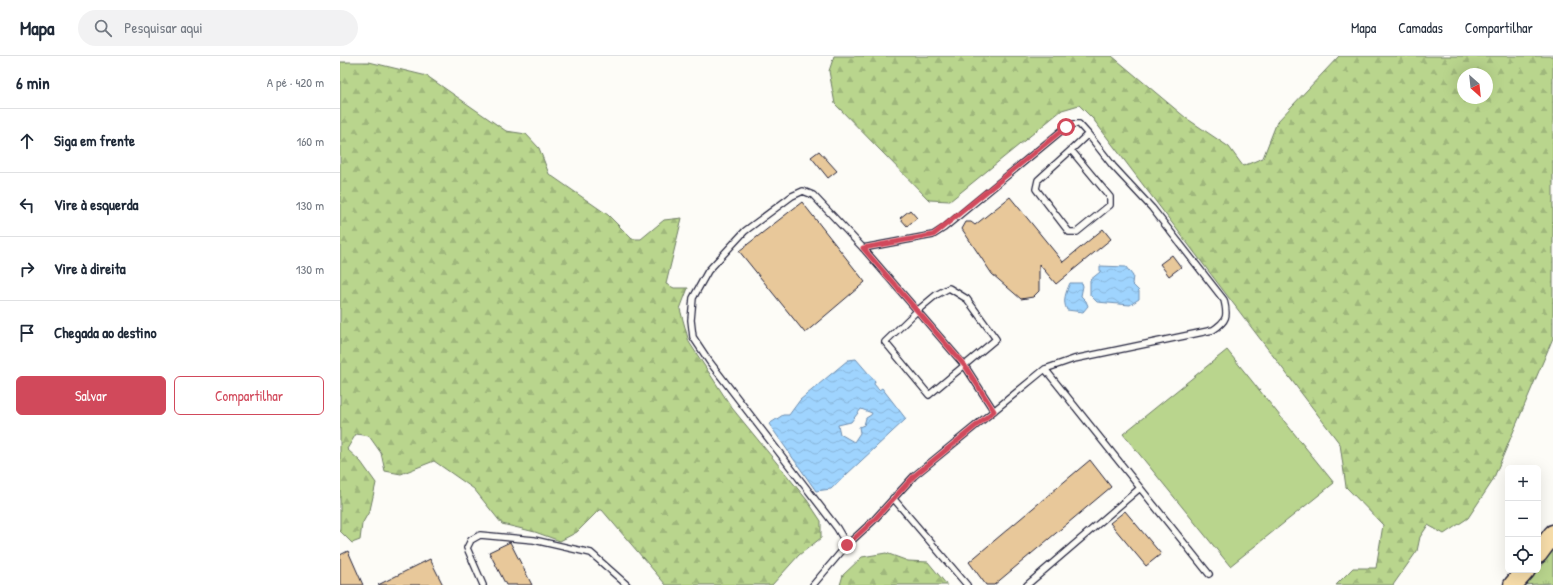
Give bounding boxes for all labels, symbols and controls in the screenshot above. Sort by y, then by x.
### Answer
search box [78,10,358,46]
text: Mapa [20,15,54,41]
icon: search [92,17,114,39]
text: Pesquisar aqui [124,17,203,38]
text: Mapa [1351,18,1376,37]
text: Camadas [1398,18,1443,37]
text: Compartilhar [1465,18,1533,37]
north arrow [1457,68,1493,104]
text: 6 min [16,71,50,94]
text: A pé · 420 m [267,73,324,91]
route start [1057,118,1075,136]
icon: ahead [16,130,38,152]
text: Siga em frente [54,130,135,151]
text: 160 m [296,132,324,150]
icon: left [16,194,38,216]
text: Vire à esquerda [54,194,138,215]
text: 130 m [296,196,324,214]
icon: right [16,258,38,280]
text: Vire à direita [54,258,126,279]
text: 130 m [296,260,324,278]
icon: arrive [16,322,38,344]
text: Chegada ao destino [54,322,157,343]
button: Salvar [16,376,166,415]
button: Compartilhar [174,376,324,415]
map controls [1505,465,1541,573]
button: + [1505,465,1541,501]
button: − [1505,501,1541,537]
route end [838,536,856,554]
button: locate [1505,537,1541,573]

